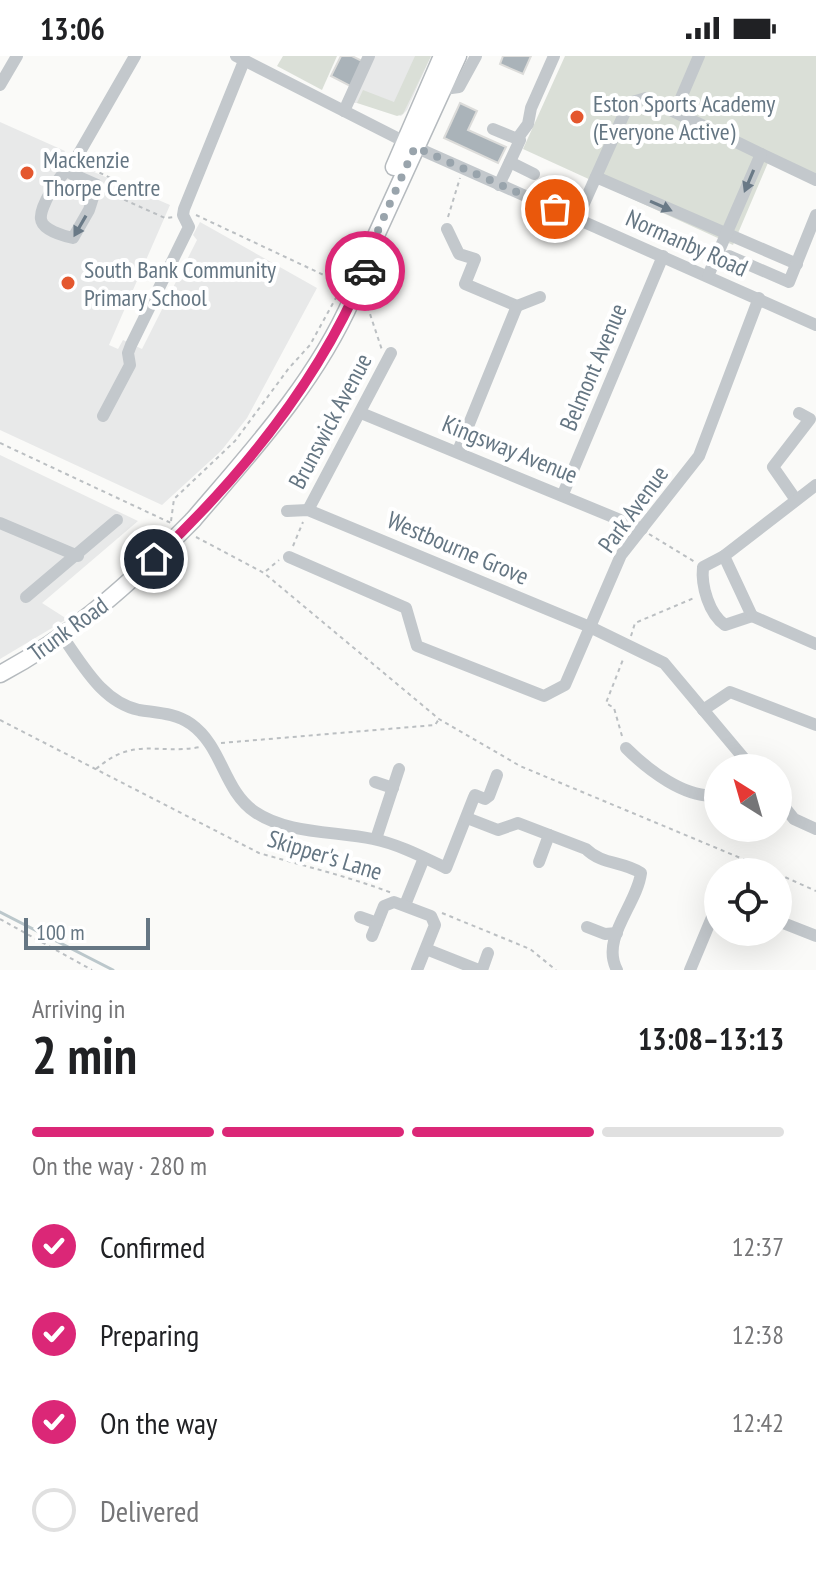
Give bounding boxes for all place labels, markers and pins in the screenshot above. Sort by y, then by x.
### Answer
place label: Eston Sports Academy (Everyone Active) [593,88,775,147]
marker: Eston Sports Academy (Everyone Active) [568,108,586,126]
place label: Mackenzie Thorpe Centre [43,144,161,203]
marker: Mackenzie Thorpe Centre [18,164,36,182]
pin [521,175,589,243]
place label: South Bank Community Primary School [84,254,276,313]
marker: South Bank Community Primary School [59,274,77,292]
pin [120,525,188,593]

